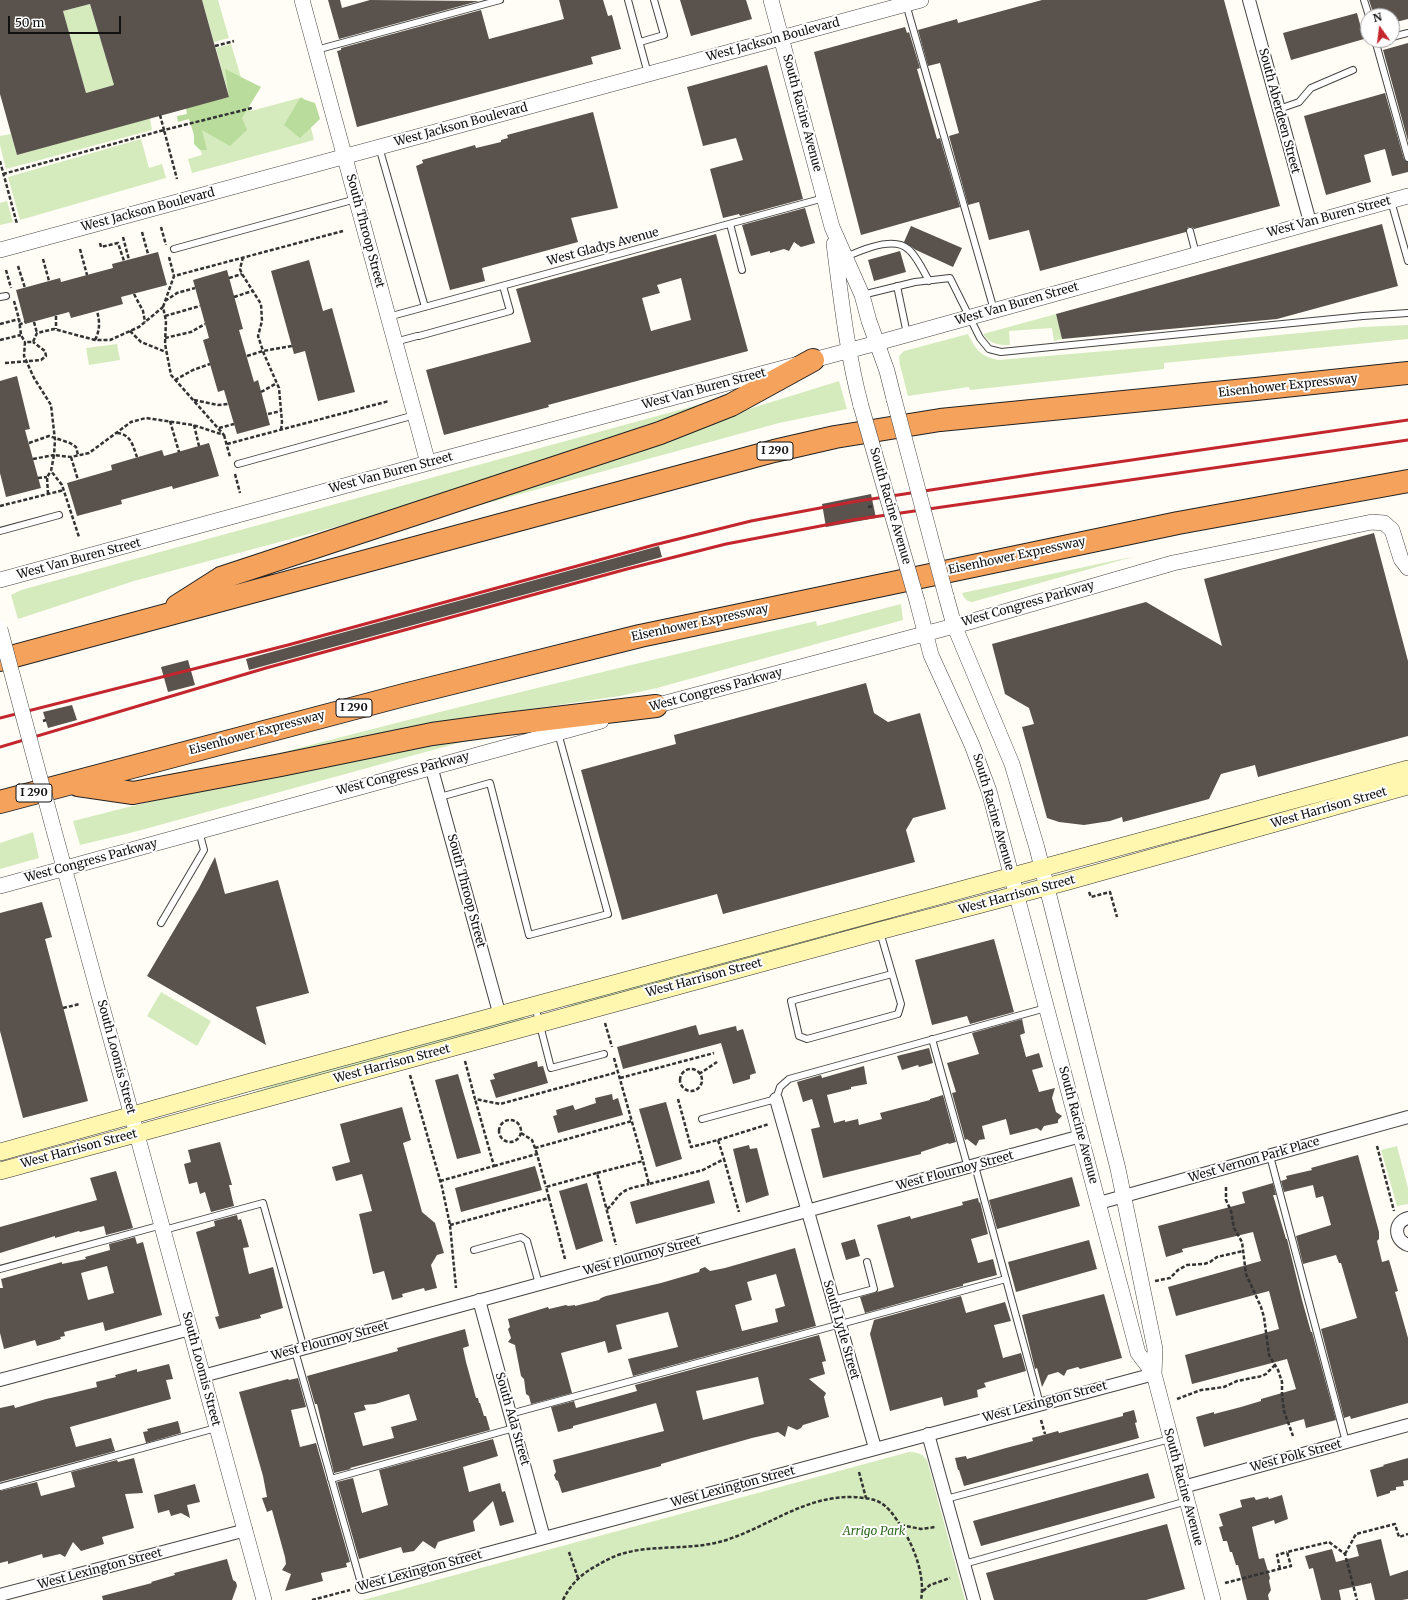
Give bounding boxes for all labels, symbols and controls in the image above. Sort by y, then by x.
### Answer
scale bar [10,8,123,34]
north arrow [1360,8,1400,48]
text: N [1371,9,1383,25]
text: 50 m [15,15,44,30]
street label: West Jackson Boulevard [705,15,841,65]
street label: South Aberdeen Street [1255,47,1303,175]
street label: South Racine Avenue [779,53,825,173]
street label: West Jackson Boulevard [393,100,529,150]
street label: South Throop Street [343,173,387,289]
street label: West Jackson Boulevard [80,185,216,235]
street label: West Van Buren Street [1265,194,1393,240]
street label: West Gladys Avenue [546,225,660,269]
street label: West Van Buren Street [954,279,1080,329]
street label: West Van Buren Street [640,366,768,412]
street label: Eisenhower Expressway [1218,372,1358,400]
road number: I 290 [757,442,793,460]
street label: South Racine Avenue [866,446,914,566]
street label: West Van Buren Street [327,450,455,496]
street label: Eisenhower Expressway [947,534,1087,578]
street label: West Van Buren Street [15,536,143,582]
street label: West Congress Parkway [960,578,1096,630]
street label: Eisenhower Expressway [630,601,770,645]
street label: West Congress Parkway [648,665,784,715]
road number: I 290 [336,699,372,717]
street label: Eisenhower Expressway [188,708,326,758]
street label: West Congress Parkway [335,749,471,799]
street label: South Racine Avenue [969,752,1017,872]
road number: I 290 [16,784,52,802]
street label: West Harrison Street [1269,785,1389,831]
street label: South Throop Street [444,833,488,949]
street label: West Congress Parkway [23,836,159,886]
street label: West Harrison Street [957,873,1077,917]
street label: West Harrison Street [644,956,764,1000]
street label: South Loomis Street [94,998,138,1116]
street label: West Harrison Street [332,1042,452,1086]
street label: South Racine Avenue [1055,1065,1101,1185]
street label: West Harrison Street [19,1127,139,1171]
street label: West Vernon Park Place [1187,1134,1321,1186]
street label: West Flournoy Street [895,1148,1015,1194]
street label: West Flournoy Street [582,1233,702,1279]
street label: South Lytle Street [820,1279,862,1381]
street label: South Loomis Street [179,1310,223,1428]
street label: West Flournoy Street [270,1318,390,1364]
street label: South Ada Street [492,1371,532,1467]
street label: West Lexington Street [981,1378,1109,1426]
street label: South Racine Avenue [1160,1427,1206,1547]
street label: West Polk Street [1249,1437,1343,1475]
street label: West Lexington Street [669,1463,797,1511]
park label: Arrigo Park [843,1525,905,1539]
street label: West Lexington Street [36,1545,164,1593]
street label: West Lexington Street [356,1547,484,1595]

